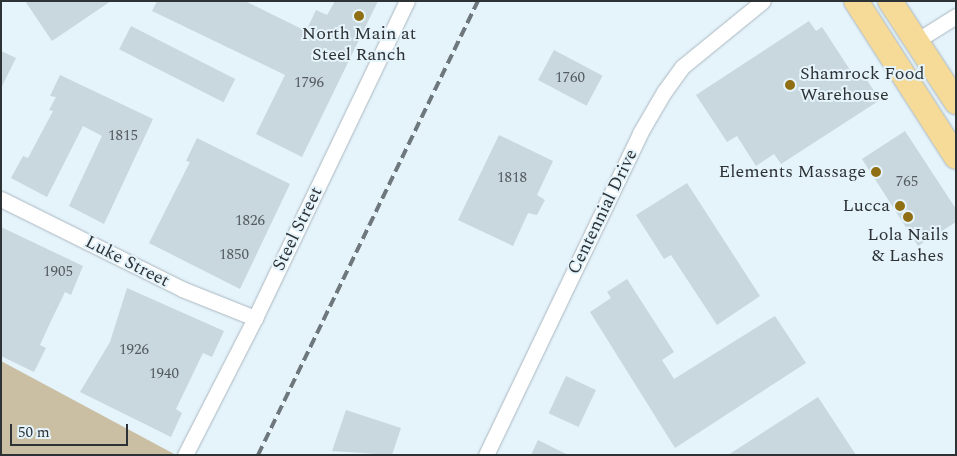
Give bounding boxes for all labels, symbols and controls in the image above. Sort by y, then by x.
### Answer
marker: North Main at Steel Ranch [353,10,365,22]
place label: North Main at Steel Ranch [302,24,416,66]
place label: Shamrock Food Warehouse [800,64,925,106]
house number: 1760 [555,69,585,87]
house number: 1796 [294,74,324,92]
marker: Shamrock Food Warehouse [784,79,796,91]
house number: 1815 [108,127,138,145]
street label: Centennial Drive [563,146,643,278]
place label: Elements Massage [718,161,866,183]
marker: Elements Massage [870,166,882,178]
house number: 1818 [497,169,527,187]
house number: 765 [896,173,918,191]
street label: Steel Street [268,184,328,274]
place label: Lucca [842,195,890,217]
marker: Lucca [894,200,906,212]
marker: Lola Nails & Lashes [902,211,914,223]
house number: 1826 [235,212,265,230]
place label: Lola Nails & Lashes [867,225,949,268]
street label: Luke Street [81,232,173,292]
house number: 1850 [219,246,249,264]
house number: 1905 [43,263,73,281]
house number: 1926 [119,341,149,359]
house number: 1940 [149,365,179,383]
scale bar [12,414,130,446]
text: 50 m [18,421,50,444]

